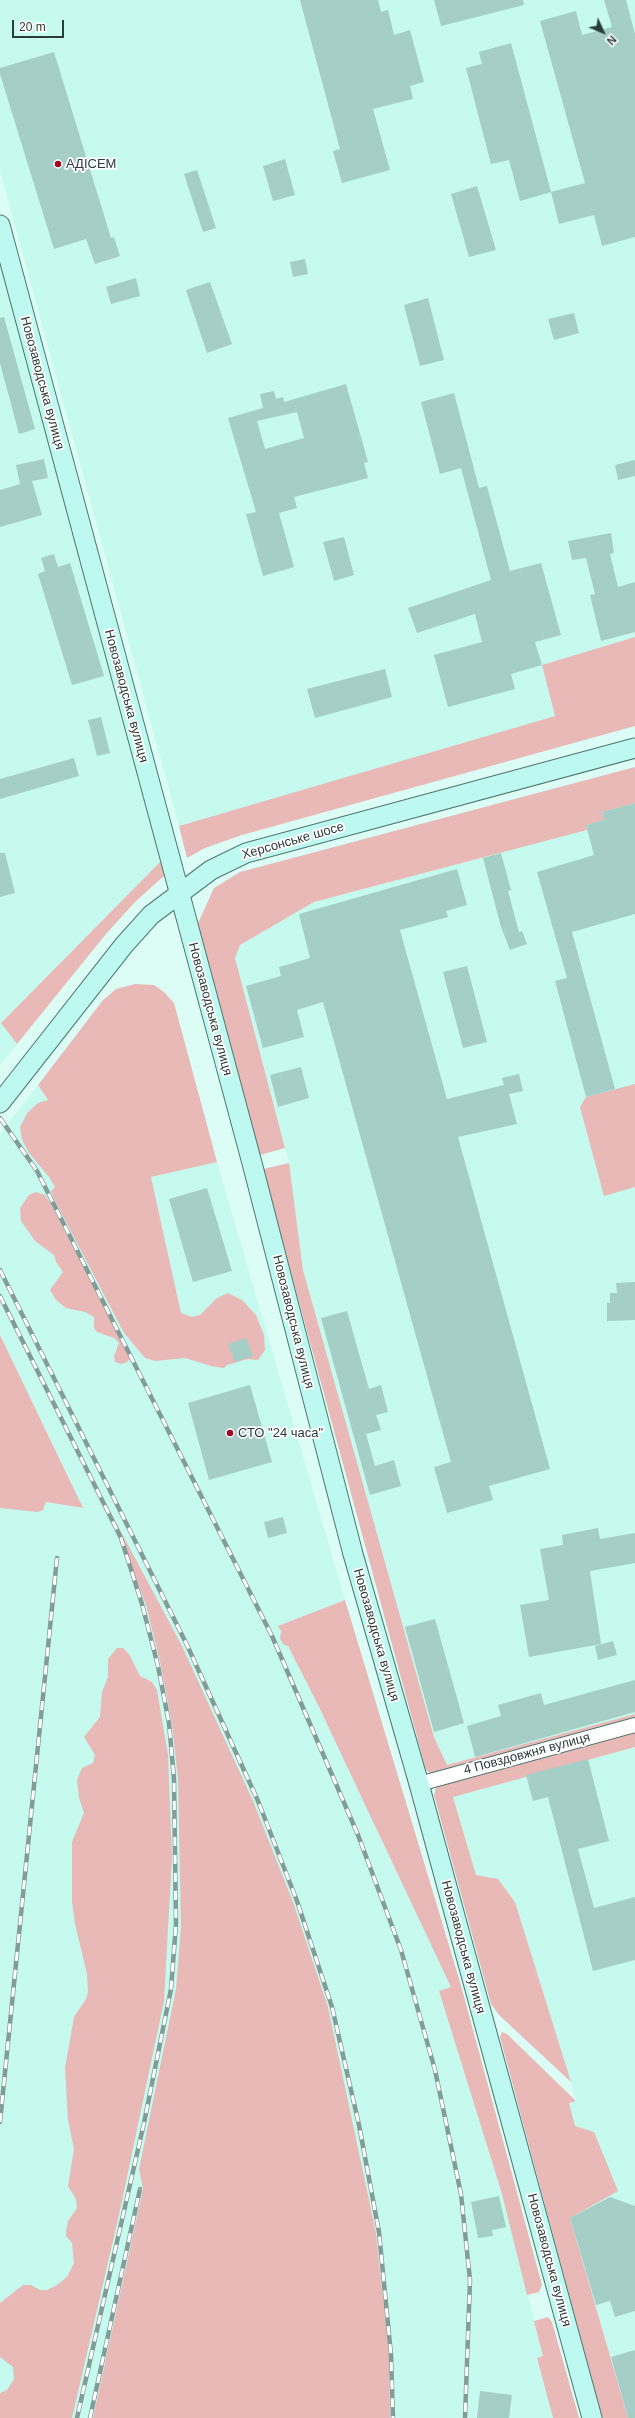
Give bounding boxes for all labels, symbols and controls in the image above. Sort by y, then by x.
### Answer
scale bar [14,12,66,38]
north arrow [583,12,623,52]
text: 20 m [19,20,46,34]
text: N [605,33,619,47]
place label: АДІСЕМ [66,156,116,172]
marker: АДІСЕМ [53,159,63,169]
street label: Новозаводська вулиця [17,315,67,451]
street label: Новозаводська вулиця [101,628,151,764]
street label: Херсонське шосе [240,819,346,863]
street label: Новозаводська вулиця [185,941,235,1077]
street label: Новозаводська вулиця [269,1254,317,1390]
place label: СТО "24 часа" [238,1425,323,1441]
marker: СТО "24 часа" [225,1428,235,1438]
street label: Новозаводська вулиця [350,1567,402,1703]
street label: 4 Повздовжня вулиця [462,1730,592,1778]
street label: Новозаводська вулиця [438,1879,488,2015]
street label: Новозаводська вулиця [524,2192,574,2328]

